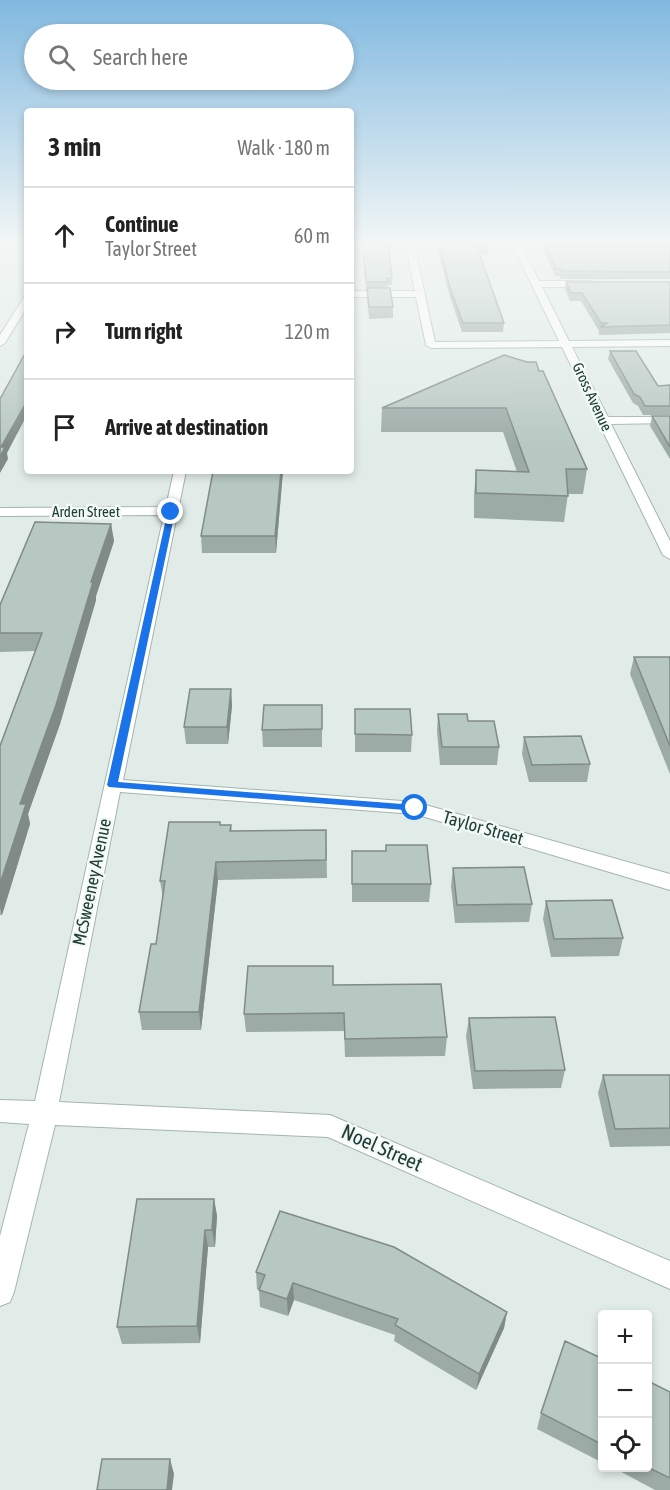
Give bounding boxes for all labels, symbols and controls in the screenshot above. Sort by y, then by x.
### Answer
search box [24,24,354,90]
icon: search [45,41,78,74]
text: Search here [93,44,188,70]
text: 3 min [48,132,101,162]
text: Walk · 180 m [238,136,330,159]
text: Continue [105,211,179,237]
icon: ahead [48,219,81,252]
text: 60 m [294,224,330,247]
text: Taylor Street [105,237,197,260]
icon: right [48,315,81,348]
text: Turn right [105,318,182,344]
text: 120 m [285,320,330,343]
street label: Gross Avenue [569,360,616,434]
icon: arrive [48,411,81,444]
text: Arrive at destination [105,414,268,440]
route end [157,498,183,524]
street label: Arden Street [52,503,120,520]
route start [401,794,427,820]
street label: Taylor Street [440,806,526,849]
street label: McSweeney Avenue [68,816,115,947]
street label: Noel Street [338,1119,427,1176]
map controls [598,1310,652,1472]
button: + [598,1310,652,1364]
button: − [598,1364,652,1418]
button: locate [598,1418,652,1472]

